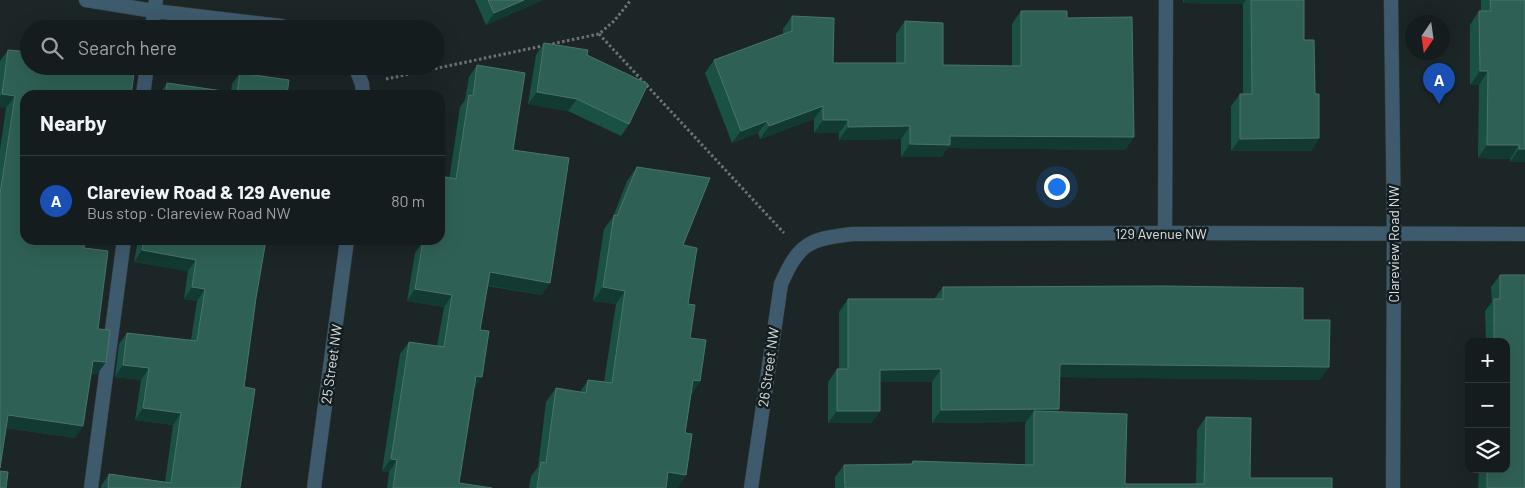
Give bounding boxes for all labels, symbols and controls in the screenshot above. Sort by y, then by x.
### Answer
north arrow [1405,15,1450,60]
search box [20,20,445,75]
icon: search [38,34,66,62]
text: Search here [78,36,177,59]
pin: A [1423,63,1455,104]
text: Nearby [40,110,106,135]
your location [1044,174,1070,200]
text: Clareview Road & 129 Avenue [87,180,331,203]
street label: Clareview Road NW [1385,185,1402,303]
text: A [51,191,61,210]
text: 80 m [391,191,425,210]
text: Bus stop · Clareview Road NW [87,203,291,222]
street label: 129 Avenue NW [1115,225,1207,242]
street label: 25 Street NW [317,323,345,405]
street label: 26 Street NW [754,326,782,408]
map controls [1465,338,1510,473]
button: + [1465,338,1510,383]
button: − [1465,383,1510,428]
button: layers [1465,428,1510,473]

